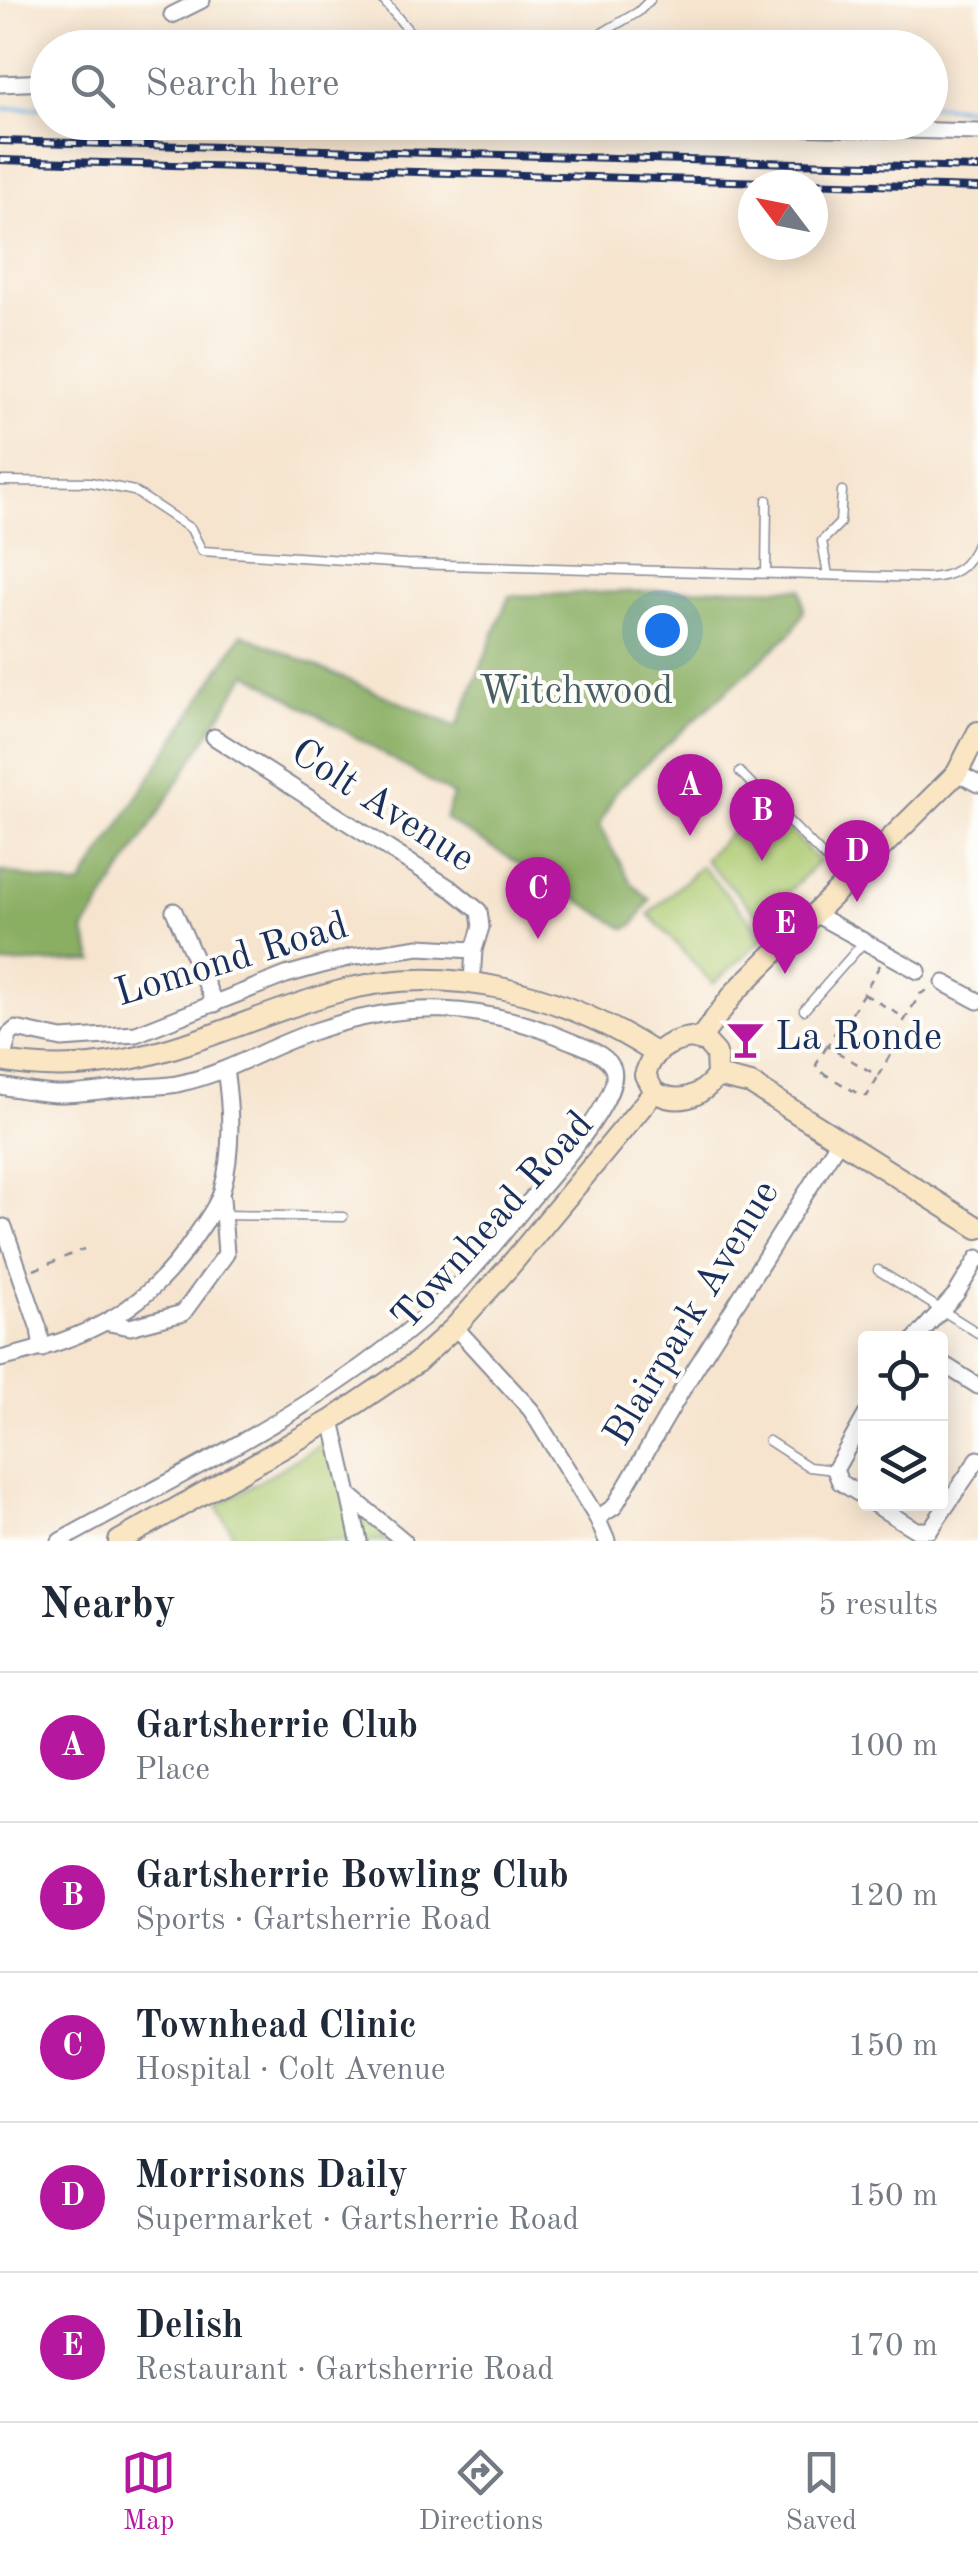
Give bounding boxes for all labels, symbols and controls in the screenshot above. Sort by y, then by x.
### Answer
search box [30,30,948,140]
icon: search [65,58,120,113]
text: Search here [145,66,340,104]
north arrow [738,170,828,260]
your location [637,605,688,656]
park label: Witchwood [479,673,673,713]
street label: Colt Avenue [283,733,481,881]
pin: A [658,754,722,836]
pin: B [730,778,794,861]
pin: D [824,820,890,902]
pin: C [506,856,570,939]
pin: E [752,892,818,974]
street label: Lomond Road [111,907,353,1015]
bar icon: La Ronde [724,1018,766,1060]
place label: La Ronde [775,1019,942,1059]
street label: Townhead Road [386,1105,602,1339]
street label: Blairpark Avenue [598,1175,788,1453]
map controls [858,1331,948,1511]
button: locate [858,1331,948,1421]
button: layers [858,1421,948,1511]
text: Nearby [40,1585,176,1627]
text: 5 results [818,1590,938,1622]
text: Gartsherrie Club [135,1708,418,1746]
text: A [60,1731,85,1763]
text: 100 m [848,1731,938,1763]
text: Place [135,1755,210,1787]
text: Gartsherrie Bowling Club [135,1858,569,1896]
text: B [61,1881,84,1913]
text: 120 m [848,1881,938,1913]
text: Sports · Gartsherrie Road [135,1905,491,1937]
text: Townhead Clinic [135,2008,417,2046]
text: C [62,2031,83,2063]
text: 150 m [848,2031,938,2063]
text: Hospital · Colt Avenue [135,2055,445,2087]
text: Morrisons Daily [135,2158,408,2196]
text: D [60,2181,85,2213]
text: 150 m [848,2181,938,2213]
text: Supermarket · Gartsherrie Road [135,2205,579,2237]
text: Delish [135,2308,243,2346]
text: E [61,2331,84,2363]
text: 170 m [848,2331,938,2363]
text: Restaurant · Gartsherrie Road [135,2355,554,2387]
tab: Map [121,2445,176,2540]
tab: Directions [419,2445,543,2540]
tab: Saved [785,2445,857,2540]

